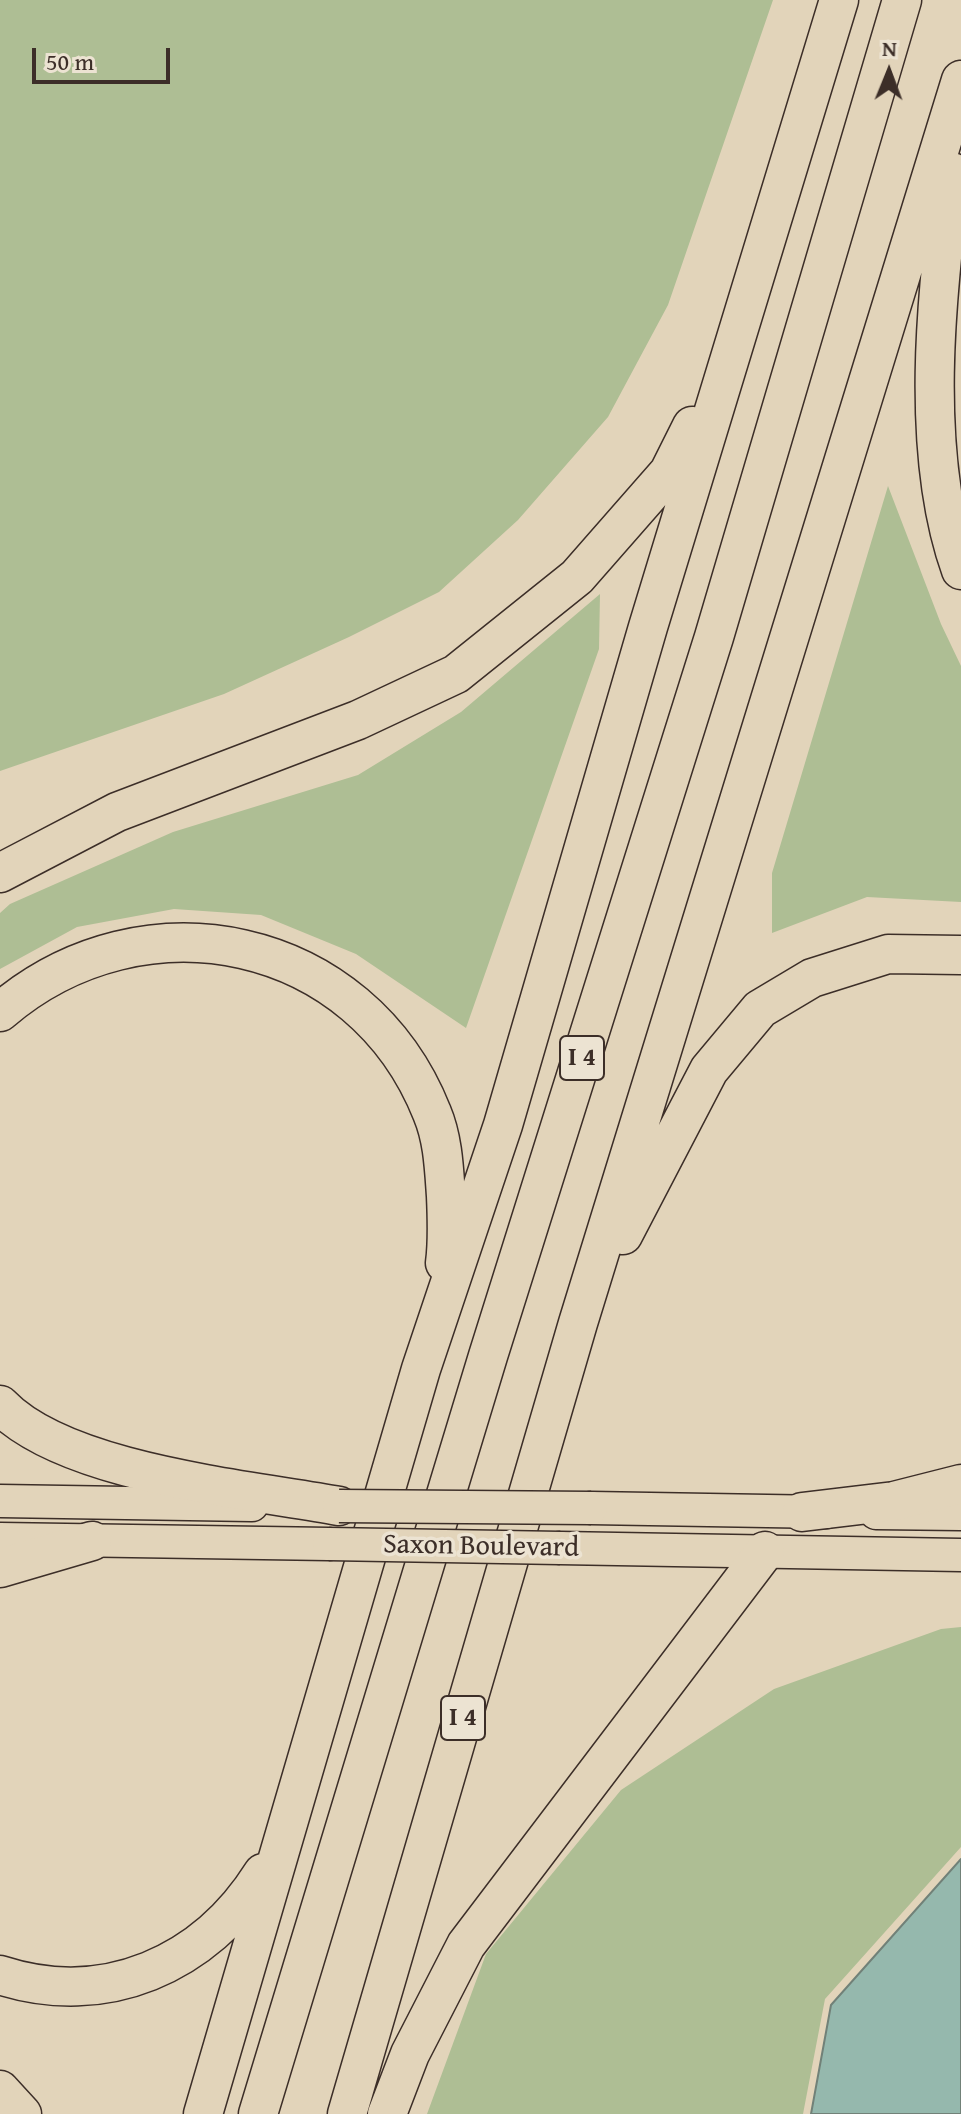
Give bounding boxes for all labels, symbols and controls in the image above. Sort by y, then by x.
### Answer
scale bar [36,32,174,82]
north arrow [849,32,929,112]
text: N [882,32,897,64]
text: 50 m [46,44,94,79]
road number: I 4 [560,1036,604,1080]
street label: Saxon Boulevard [383,1528,579,1566]
road number: I 4 [441,1696,485,1740]

